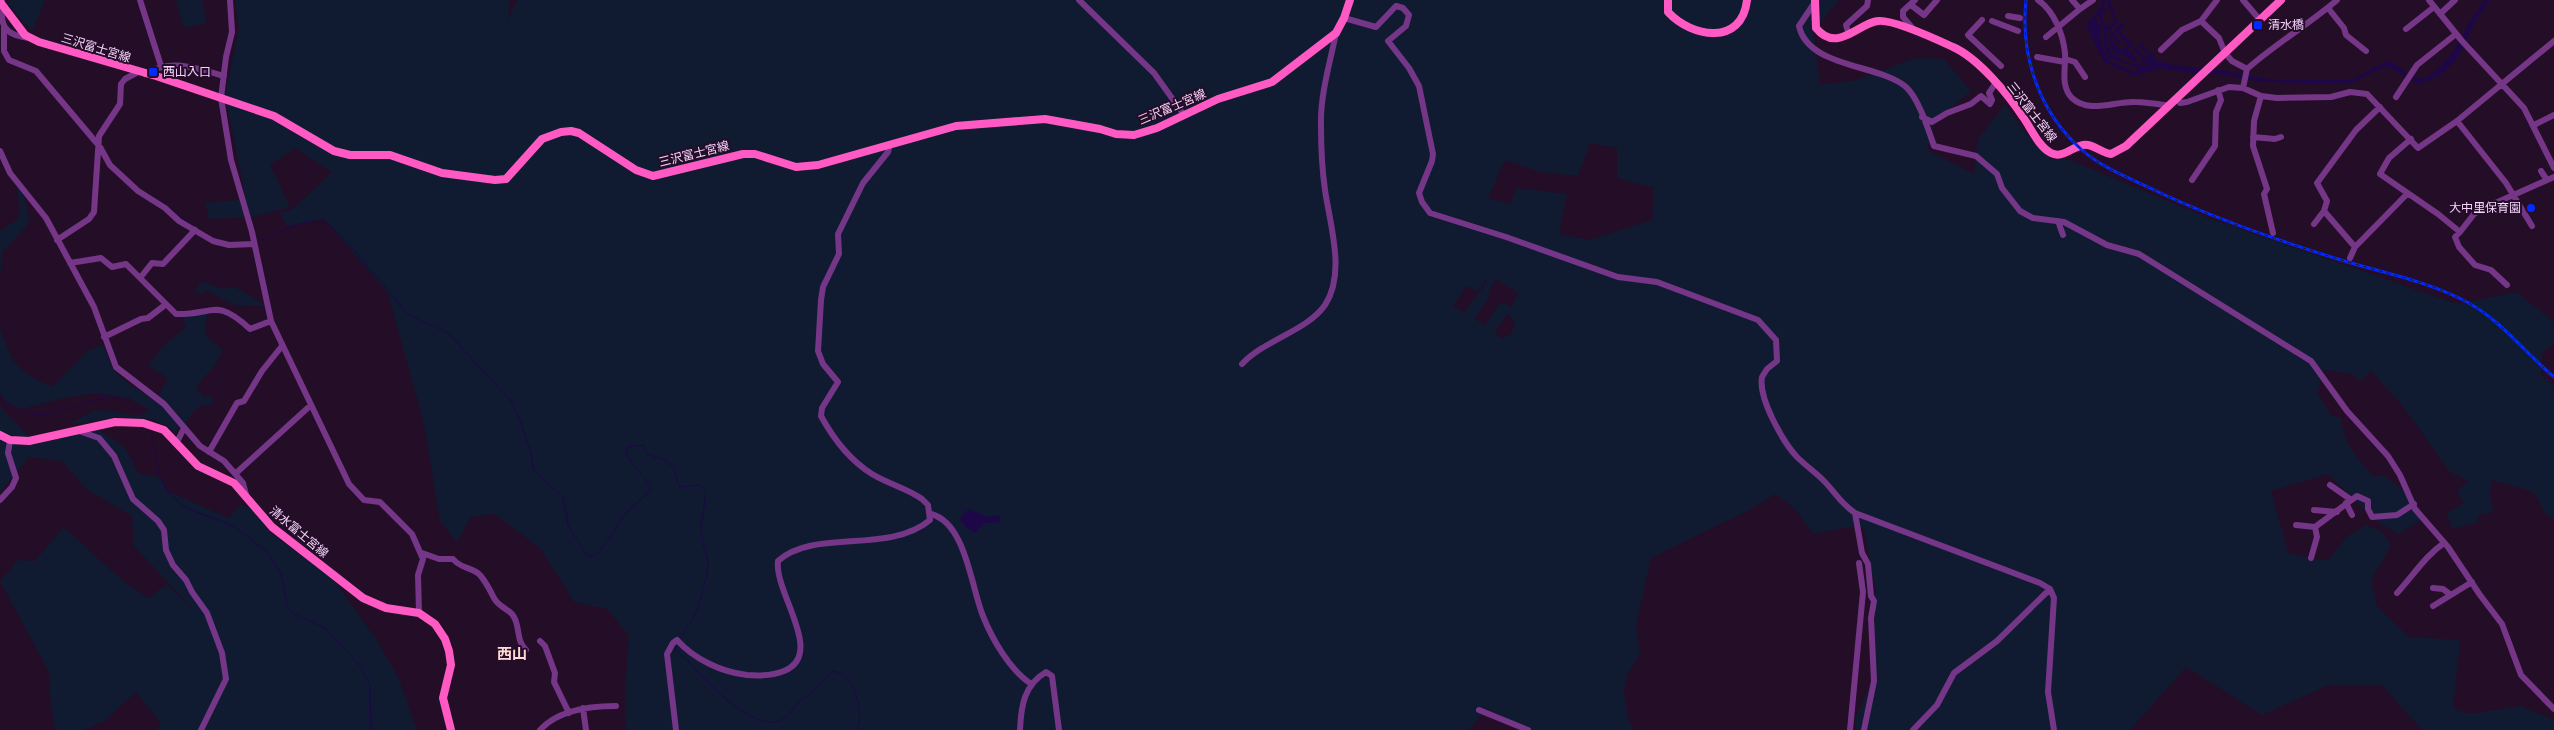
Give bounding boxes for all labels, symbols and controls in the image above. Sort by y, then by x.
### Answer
place label: 清水橋 [2268,18,2304,32]
marker: 清水橋 [2252,19,2264,31]
street label: 三沢富士宮線 [60,31,132,65]
place label: 西山入口 [163,65,211,79]
marker: 西山入口 [147,66,159,78]
street label: 三沢富士宮線 [2004,79,2060,145]
street label: 三沢富士宮線 [1136,86,1208,128]
street label: 三沢富士宮線 [657,138,731,170]
place label: 大中里保育園 [2449,201,2521,215]
marker: 大中里保育園 [2525,202,2537,214]
street label: 清水富士宮線 [267,503,331,561]
district label: 西山 [497,645,527,662]

